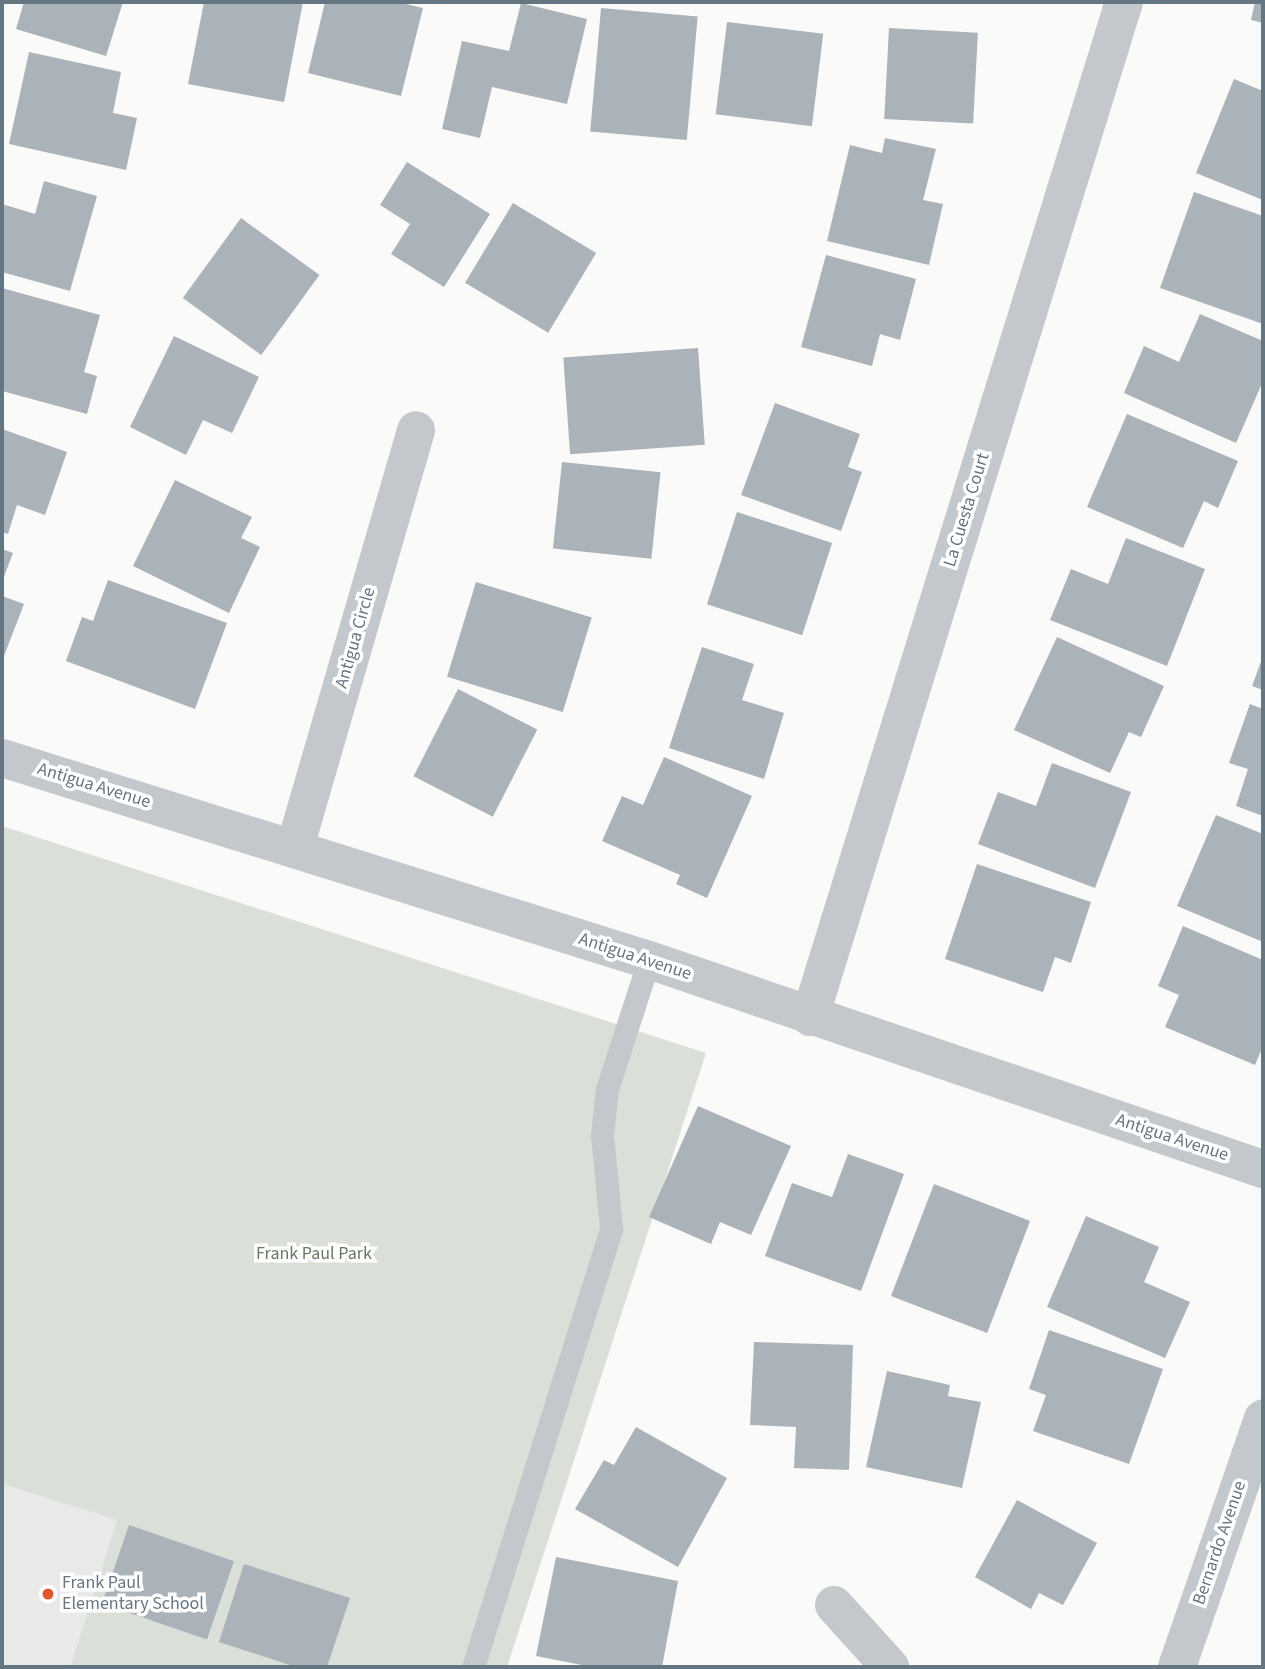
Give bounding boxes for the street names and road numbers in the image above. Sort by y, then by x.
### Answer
street label: La Cuesta Court [939,450,995,570]
street label: Antigua Circle [331,585,381,691]
street label: Antigua Avenue [35,759,153,813]
street label: Antigua Avenue [576,929,694,985]
street label: Antigua Avenue [1113,1110,1231,1166]
street label: Bernardo Avenue [1189,1478,1251,1608]

